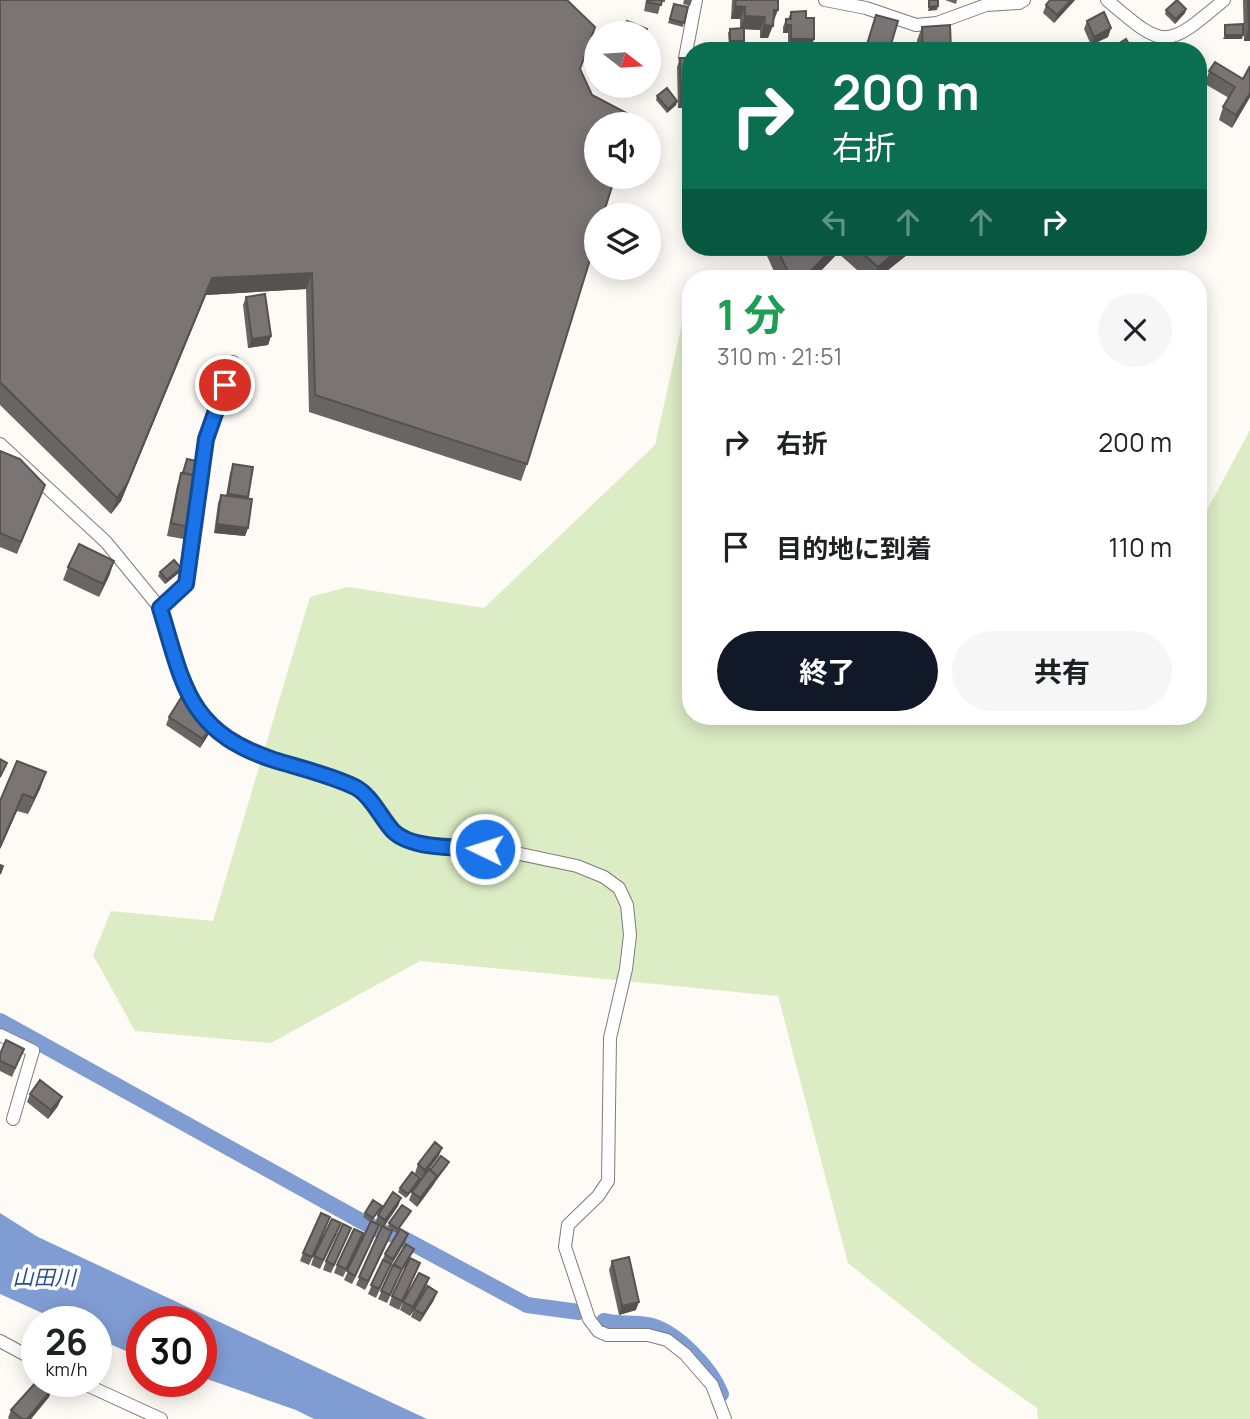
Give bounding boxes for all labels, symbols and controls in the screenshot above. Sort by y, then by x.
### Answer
north arrow [584,21,662,98]
map controls [584,21,661,280]
text: 200 m [832,58,980,125]
icon: right [717,70,808,161]
button: sound [584,112,661,189]
text: 右折 [832,125,896,169]
button: layers [584,203,661,280]
icon: left [816,203,854,241]
icon: ahead [889,203,927,241]
icon: ahead [962,203,1000,241]
icon: right [1035,203,1073,241]
text: 1 分 [717,285,786,343]
button: close [1098,293,1172,367]
text: 310 m · 21:51 [717,340,842,372]
pin [195,355,255,415]
icon: arrive [206,366,244,404]
icon: right [717,423,755,461]
text: 200 m [1098,424,1172,460]
text: 右折 [776,425,828,461]
icon: arrive [717,528,755,566]
text: 110 m [1109,529,1172,565]
text: 目的地に到着 [776,530,932,566]
button: 終了 [717,631,938,711]
button: 共有 [952,631,1172,711]
position arrow [448,812,522,886]
water label: 山田川 [13,1263,77,1291]
speed limit sign: 30 [126,1306,217,1397]
text: 26 [45,1318,88,1366]
text: km/h [46,1357,87,1381]

